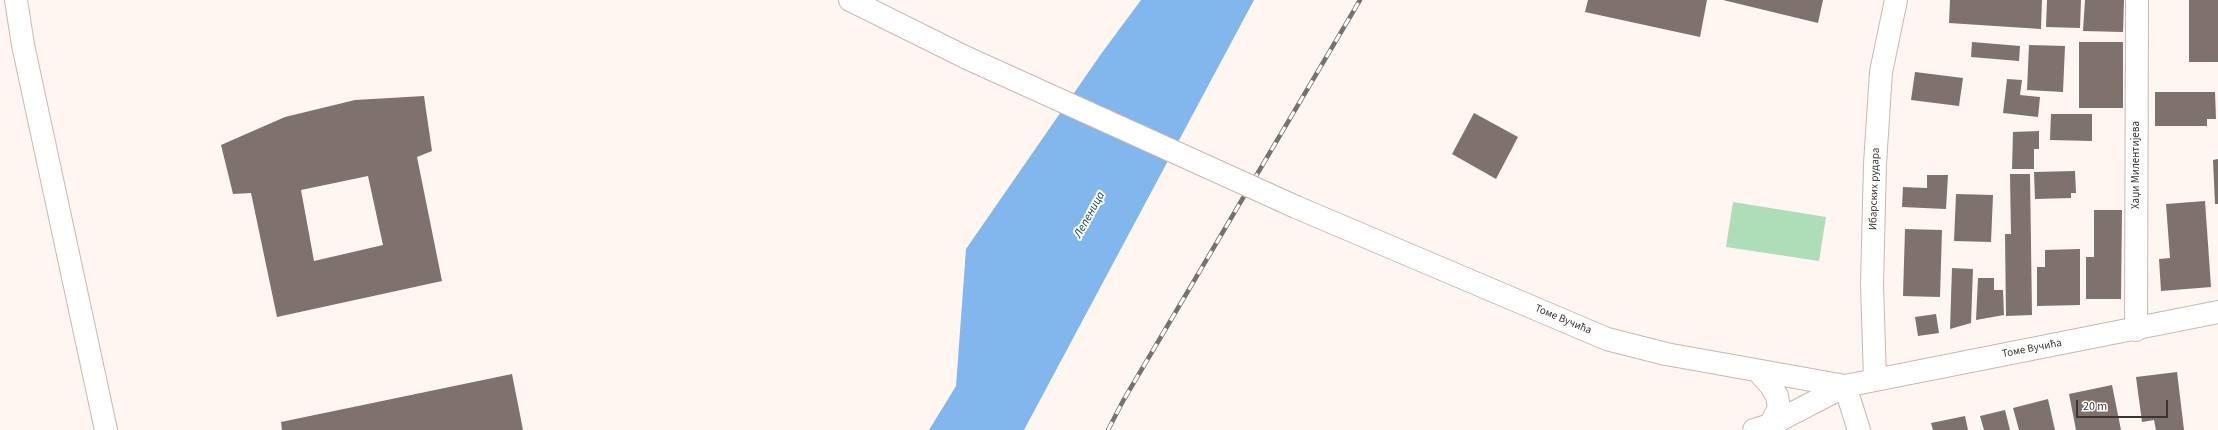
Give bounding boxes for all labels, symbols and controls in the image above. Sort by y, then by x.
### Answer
street label: Хаџи Милентијева [2130,121,2144,209]
street label: Ибарских рудара [1867,147,1883,231]
water label: Лепеница [1071,189,1109,241]
street label: Томе Вучића [1533,302,1593,338]
street label: Томе Вучића [2001,337,2063,361]
scale bar [2078,392,2170,418]
text: 20 m [2083,398,2107,415]

